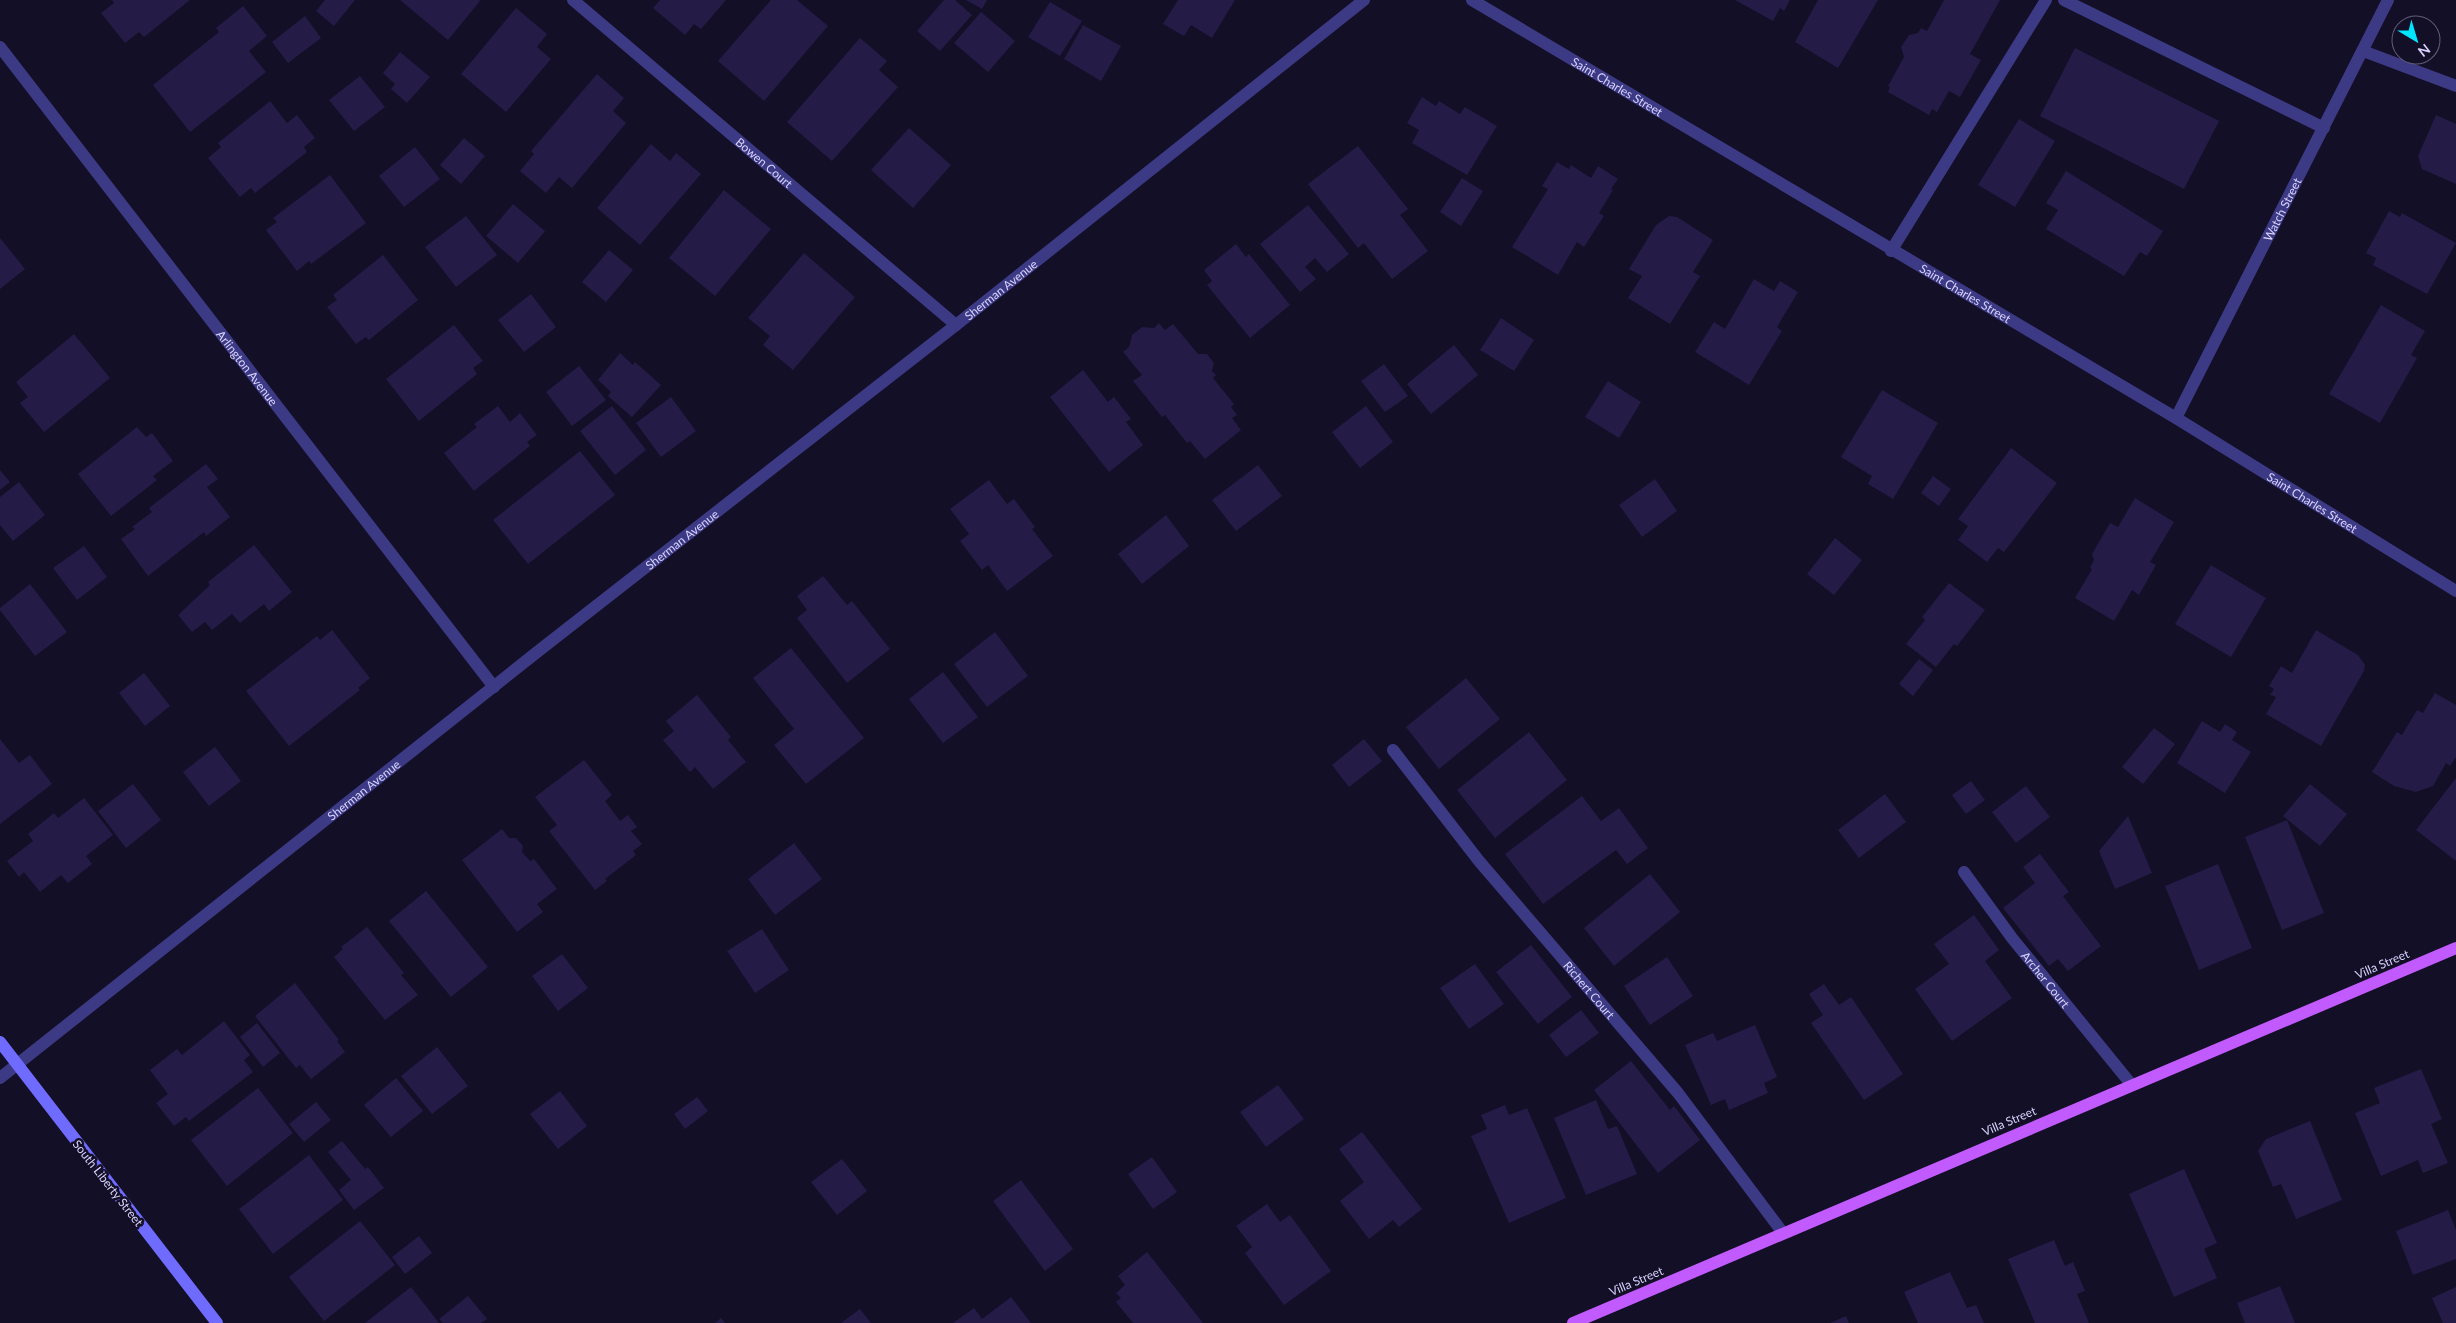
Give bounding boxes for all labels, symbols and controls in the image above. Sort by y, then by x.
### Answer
north arrow [2391,15,2441,65]
text: N [2415,41,2434,61]
street label: Saint Charles Street [1569,53,1666,120]
street label: Bowen Court [733,134,796,191]
street label: Watch Street [2260,174,2304,244]
street label: Sherman Avenue [961,256,1040,323]
street label: Saint Charles Street [1917,260,2014,326]
street label: Arlington Avenue [214,327,281,408]
street label: Saint Charles Street [2264,469,2361,536]
street label: Sherman Avenue [642,506,721,572]
street label: Sherman Avenue [324,756,403,823]
street label: Villa Street [2353,946,2412,982]
street label: Archer Court [2018,948,2074,1011]
street label: Richert Court [1561,958,1619,1022]
street label: Villa Street [1980,1103,2039,1139]
street label: South Liberty Street [70,1137,147,1230]
street label: Villa Street [1607,1263,1666,1299]

